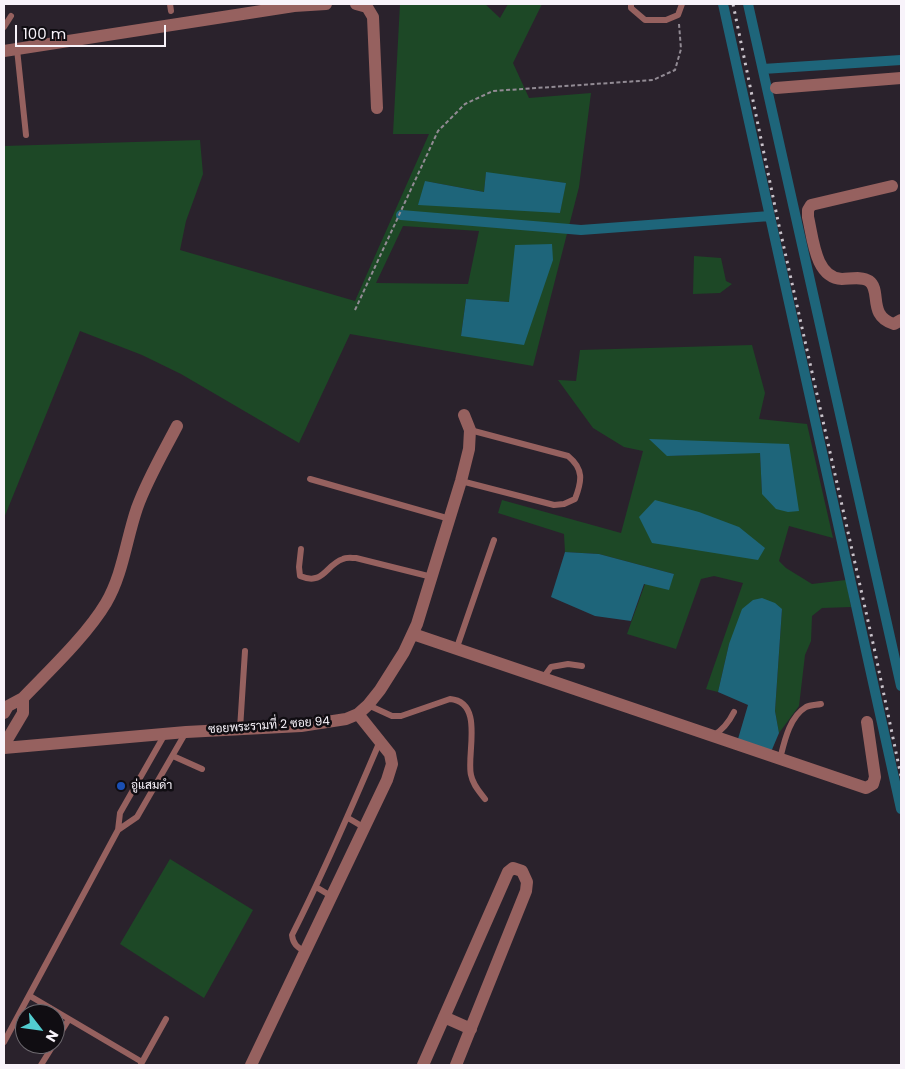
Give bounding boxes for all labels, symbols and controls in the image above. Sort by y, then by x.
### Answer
scale bar [18,15,169,47]
text: 100 m [23,23,66,44]
street label: ซอยพระรามที่ 2 ซอย 94 [208,715,330,737]
place label: อู่แสมดำ [131,779,172,793]
marker: อู่แสมดำ [115,780,127,792]
north arrow [15,1004,65,1054]
text: N [41,1026,63,1046]

